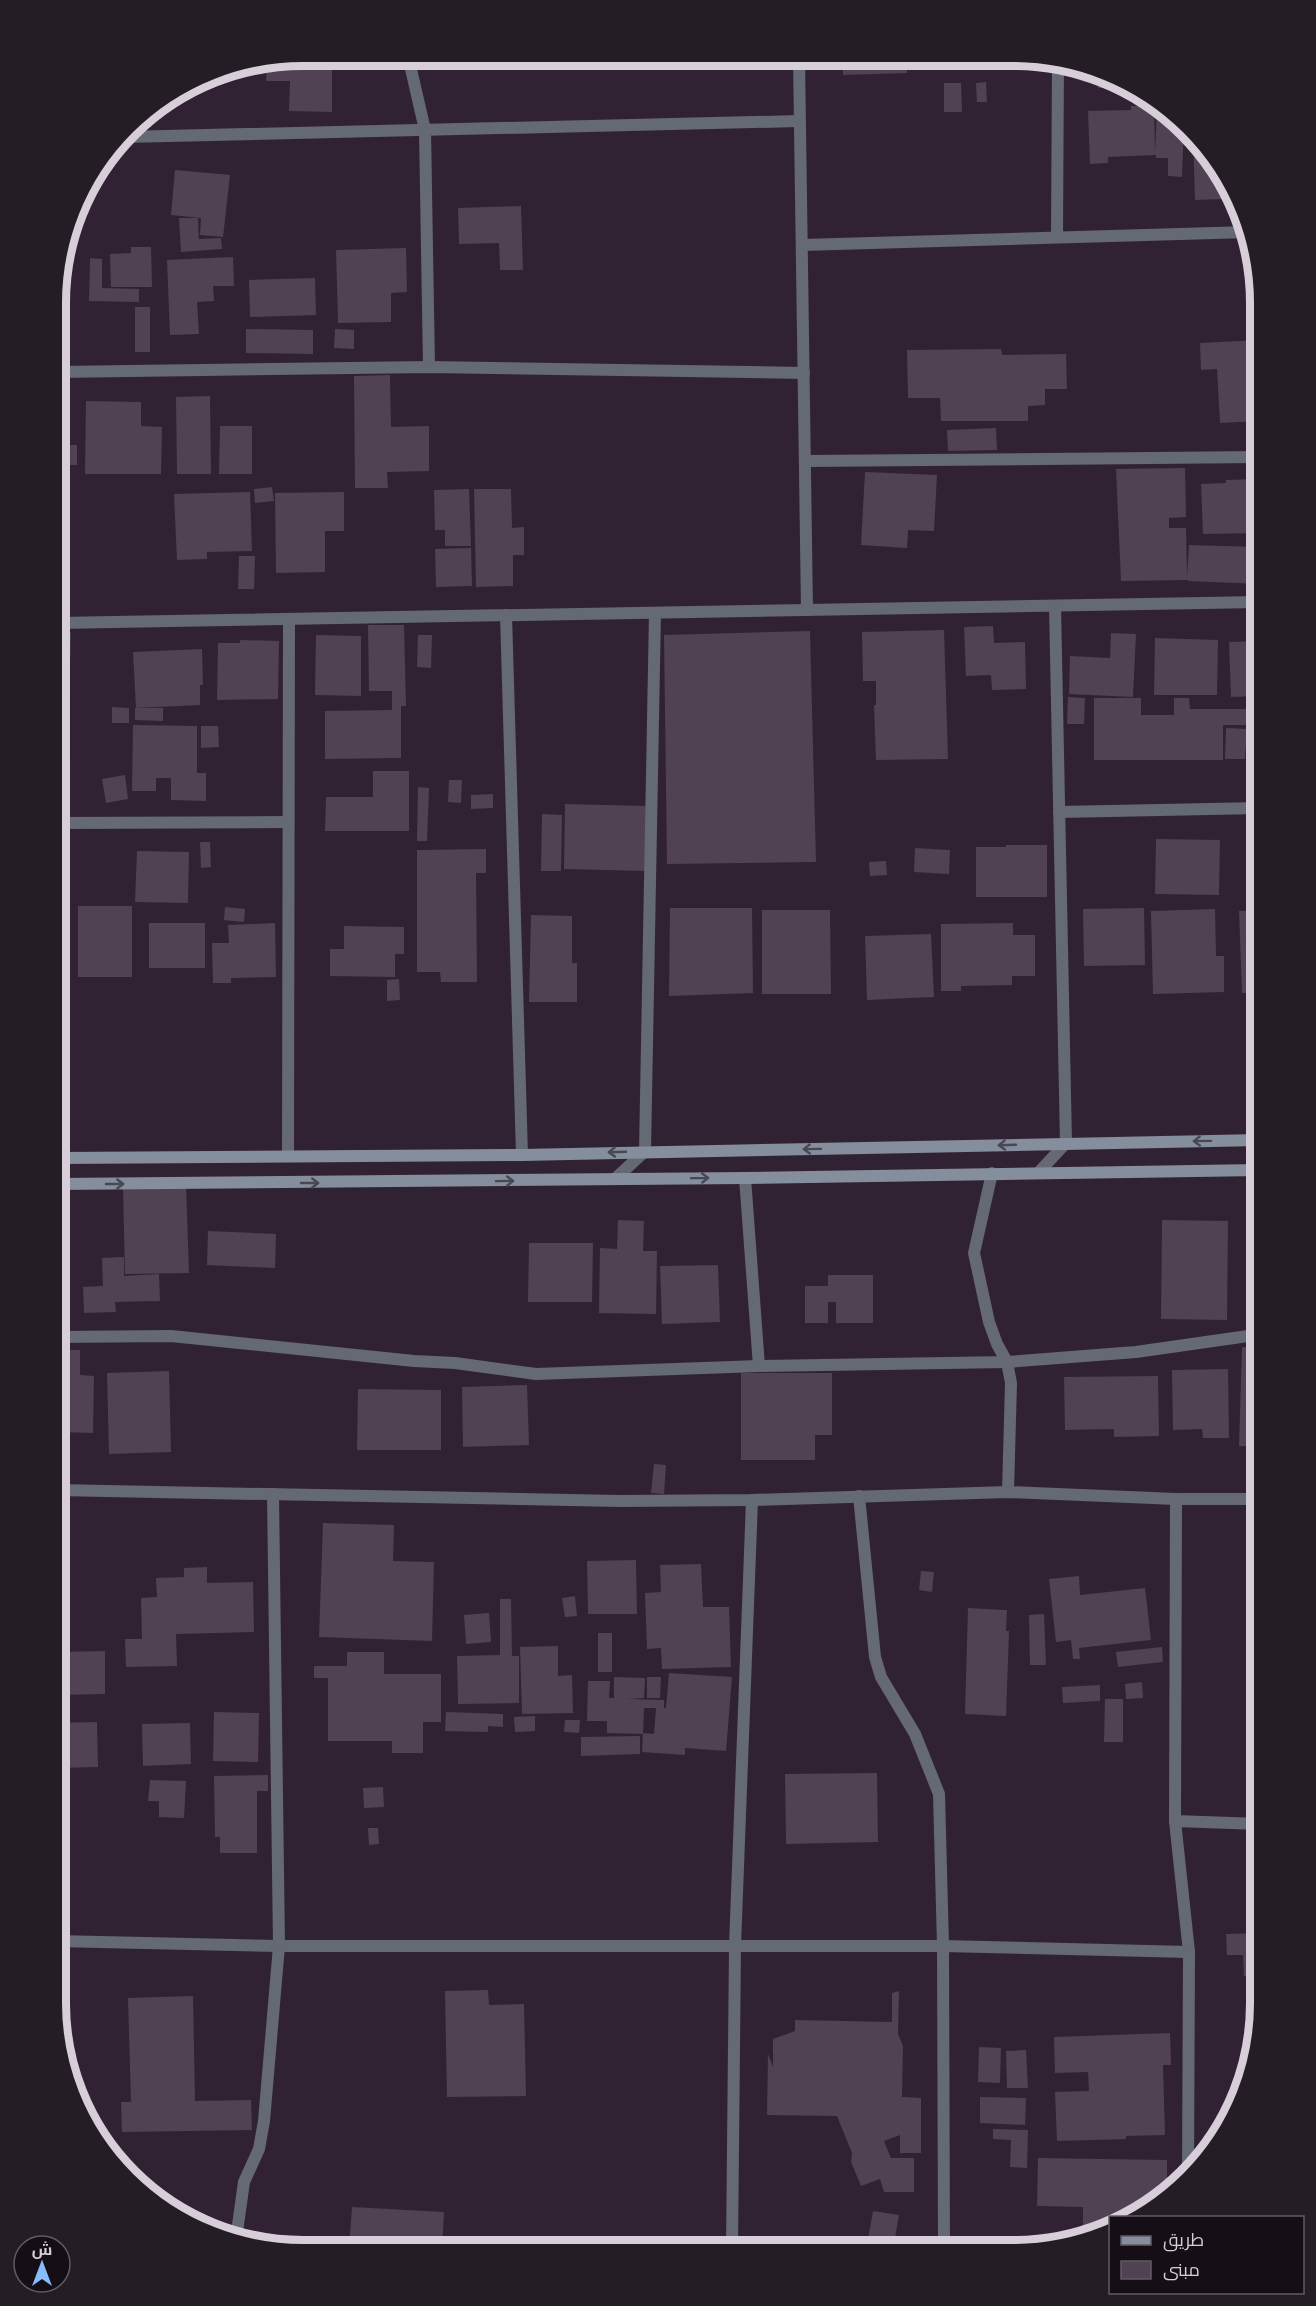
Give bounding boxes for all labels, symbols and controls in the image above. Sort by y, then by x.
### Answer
one-way arrow [1192,1135,1212,1147]
one-way arrow [997,1139,1017,1151]
one-way arrow [802,1143,822,1155]
one-way arrow [607,1147,627,1158]
one-way arrow [689,1172,709,1184]
one-way arrow [494,1175,514,1186]
one-way arrow [299,1177,319,1188]
one-way arrow [104,1178,124,1190]
legend [1109,2216,1304,2294]
text: طريق [1163,2229,1204,2252]
north arrow [12,2234,72,2294]
text: ش [32,2240,52,2259]
text: مبنى [1163,2259,1200,2281]

